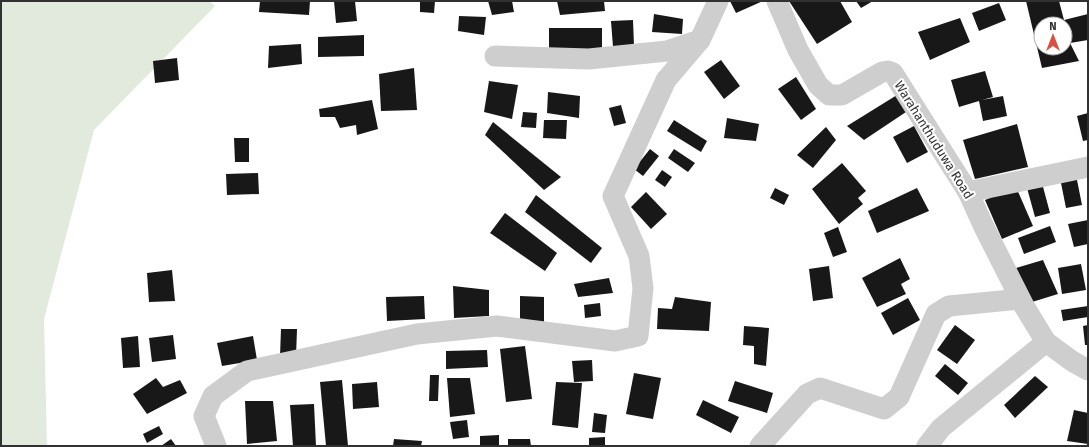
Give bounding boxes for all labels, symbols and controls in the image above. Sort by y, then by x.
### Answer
north arrow [1033,16,1073,56]
text: N [1049,20,1057,33]
street label: Warahanthuduwa Road [892,78,976,202]

